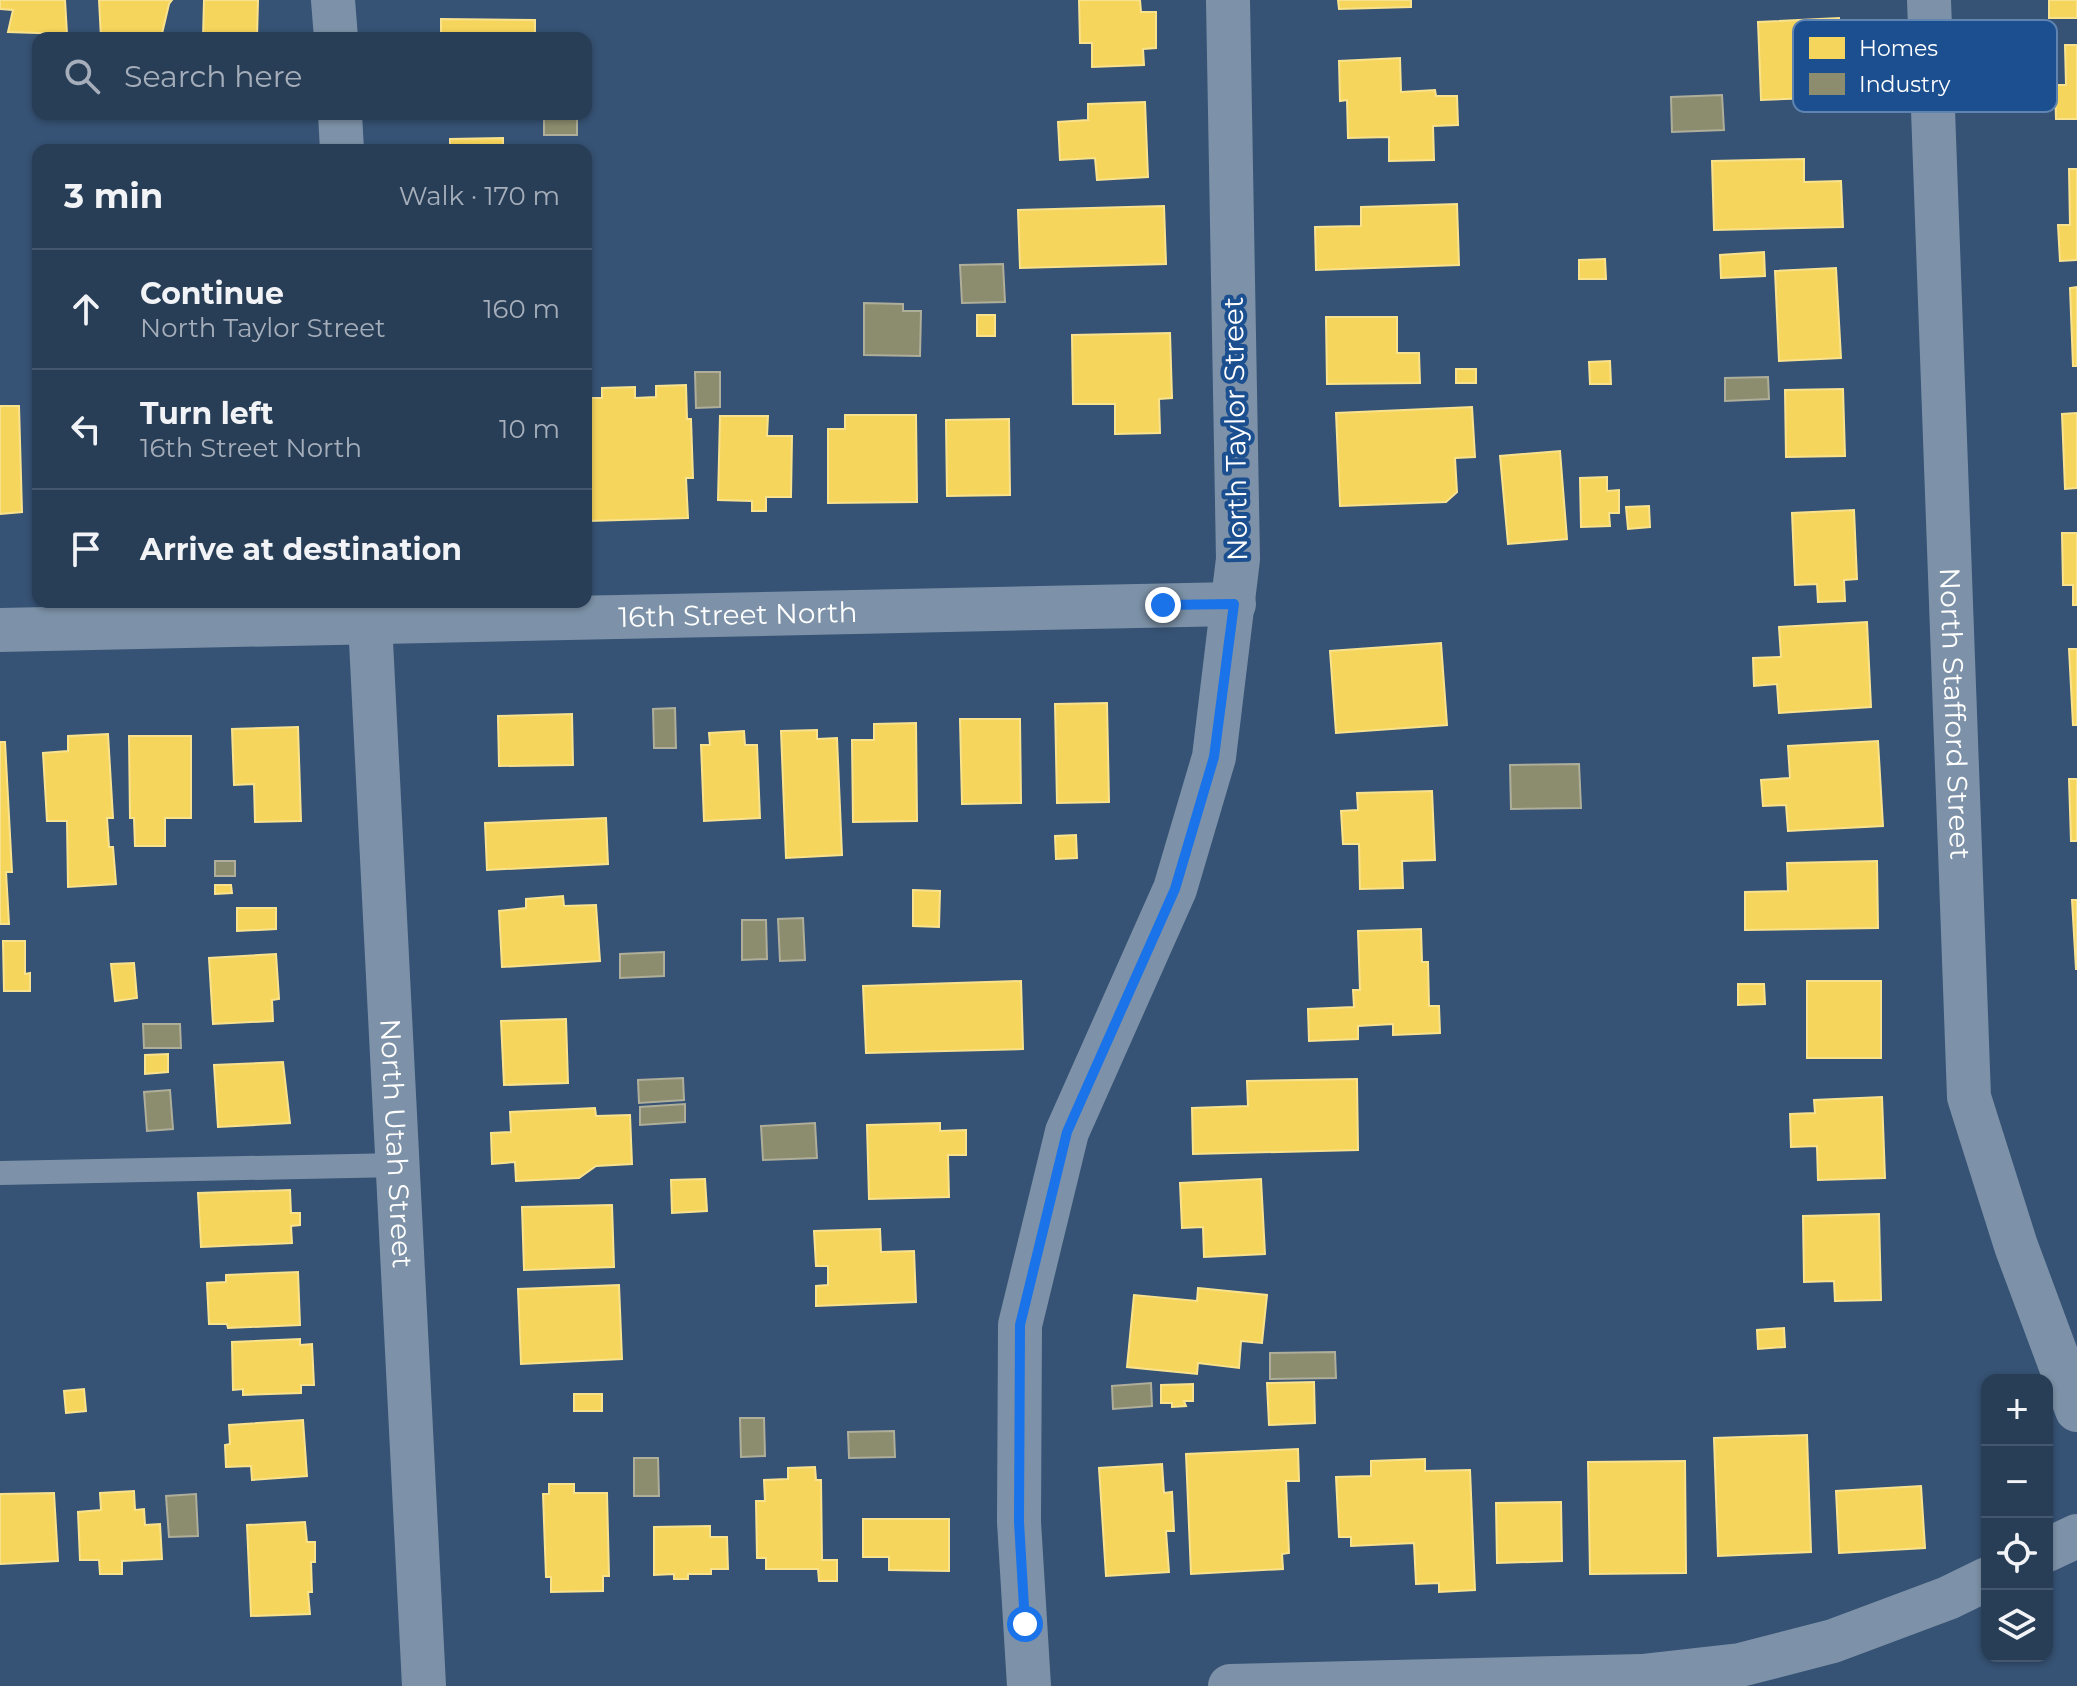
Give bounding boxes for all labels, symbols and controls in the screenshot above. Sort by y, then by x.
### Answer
legend [1793,20,2057,112]
search box [32,32,592,120]
text: Homes [1859,35,1938,62]
icon: search [60,54,104,98]
text: Search here [124,58,302,95]
text: Industry [1859,71,1951,98]
text: 3 min [64,175,163,217]
text: Walk · 170 m [399,180,560,212]
text: Continue [140,275,284,312]
icon: ahead [64,287,108,331]
text: 160 m [483,293,560,325]
street label: North Taylor Street [1216,297,1254,561]
text: North Taylor Street [140,312,385,344]
text: Turn left [140,395,273,432]
icon: left [64,407,108,451]
text: 10 m [499,413,560,445]
text: 16th Street North [140,432,362,464]
icon: arrive [64,527,108,571]
text: Arrive at destination [140,531,462,568]
street label: North Stafford Street [1933,567,1977,860]
route end [1145,587,1181,623]
street label: 16th Street North [618,595,858,634]
street label: North Utah Street [373,1018,420,1269]
map controls [1981,1374,2053,1662]
button: + [1981,1374,2053,1446]
button: − [1981,1446,2053,1518]
button: locate [1981,1518,2053,1590]
button: layers [1981,1590,2053,1662]
route start [1007,1606,1043,1642]

